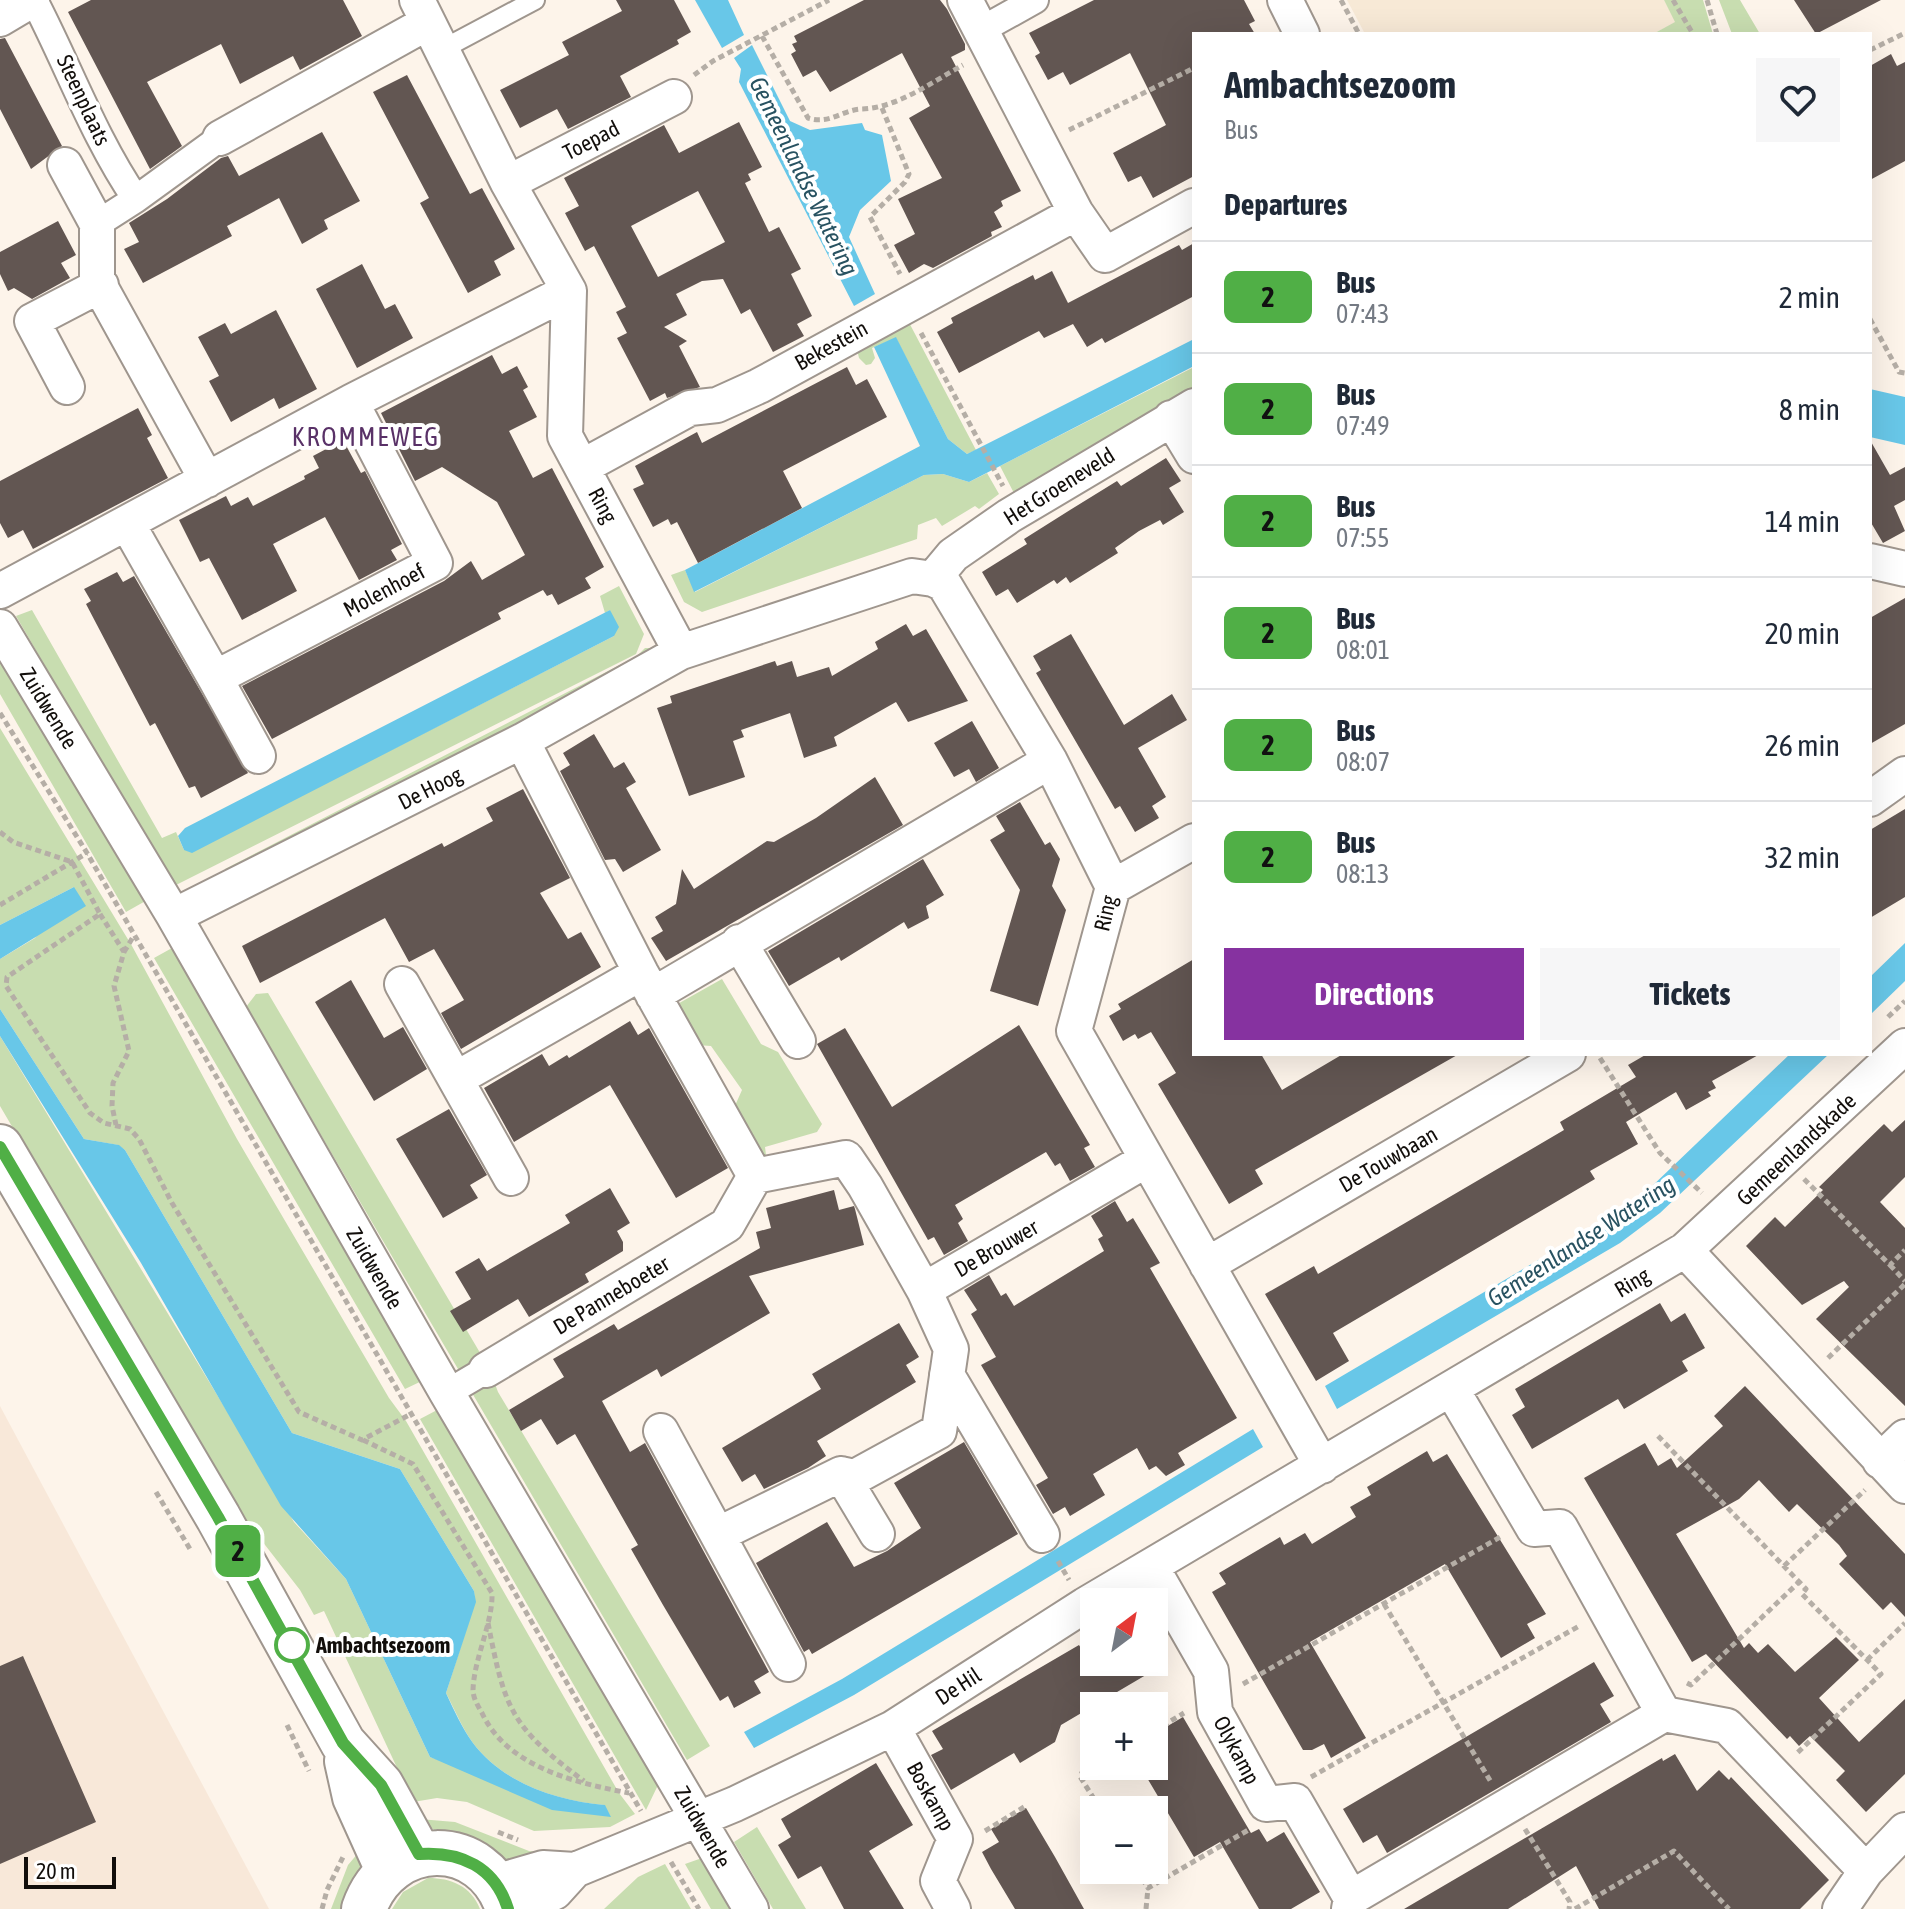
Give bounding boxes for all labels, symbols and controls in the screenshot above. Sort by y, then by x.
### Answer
street label: Steenplaats [52,51,116,150]
button: heart [1756,58,1840,142]
text: Ambachtsezoom [1224,63,1456,106]
water label: Gemeenlandse Watering [744,72,864,280]
street label: Toepad [558,115,624,165]
text: Bus [1224,115,1258,145]
text: Departures [1224,187,1347,221]
text: Bus [1336,265,1375,299]
text: 2 min [1779,280,1840,314]
text: 2 [1261,281,1275,313]
text: 07:43 [1336,299,1390,329]
street label: Bekestein [790,314,872,376]
text: Bus [1336,377,1375,411]
text: 8 min [1779,392,1840,426]
text: 2 [1261,393,1275,425]
text: 07:49 [1336,411,1390,441]
district label: KROMMEWEG [292,422,440,452]
street label: Het Groeneveld [999,442,1119,530]
street label: Ring [583,483,623,528]
text: Bus [1336,489,1375,523]
text: 14 min [1765,504,1840,538]
text: 2 [1261,505,1275,537]
text: 07:55 [1336,523,1390,553]
street label: Molenhoef [339,558,429,622]
text: Bus [1336,601,1375,635]
text: 20 min [1765,616,1840,650]
text: 2 [1261,617,1275,649]
text: 08:01 [1336,635,1390,665]
street label: Zuidwende [15,663,83,753]
text: Bus [1336,713,1375,747]
text: 26 min [1765,728,1840,762]
text: 2 [1261,729,1275,761]
text: 08:07 [1336,747,1390,777]
street label: De Hoog [394,761,467,815]
text: Bus [1336,825,1375,859]
text: 32 min [1765,840,1840,874]
text: 2 [1261,841,1275,873]
text: 08:13 [1336,859,1390,889]
street label: Ring [1088,892,1122,934]
button: Directions [1224,948,1524,1040]
button: Tickets [1540,948,1840,1040]
street label: Gemeenlandskade [1731,1087,1861,1211]
street label: De Touwbaan [1334,1120,1442,1198]
water label: Gemeenlandse Watering [1482,1170,1680,1312]
street label: De Brouwer [949,1213,1043,1282]
street label: Zuidwende [341,1223,409,1313]
street label: De Panneboeter [548,1250,674,1340]
street label: Ring [1610,1261,1655,1302]
line badge: 2 [212,1525,264,1577]
text: 2 [231,1535,245,1567]
north arrow [1080,1588,1168,1676]
map controls [1080,1588,1168,1884]
marker: Ambachtsezoom [275,1628,309,1662]
place label: Ambachtsezoom [315,1632,450,1658]
street label: De Hil [930,1662,986,1710]
button: + [1080,1692,1168,1780]
street label: Olykamp [1208,1711,1266,1789]
street label: Boskamp [902,1757,960,1835]
street label: Zuidwende [669,1782,737,1872]
button: − [1080,1796,1168,1884]
scale bar [24,1853,116,1889]
text: 20 m [36,1858,76,1884]

